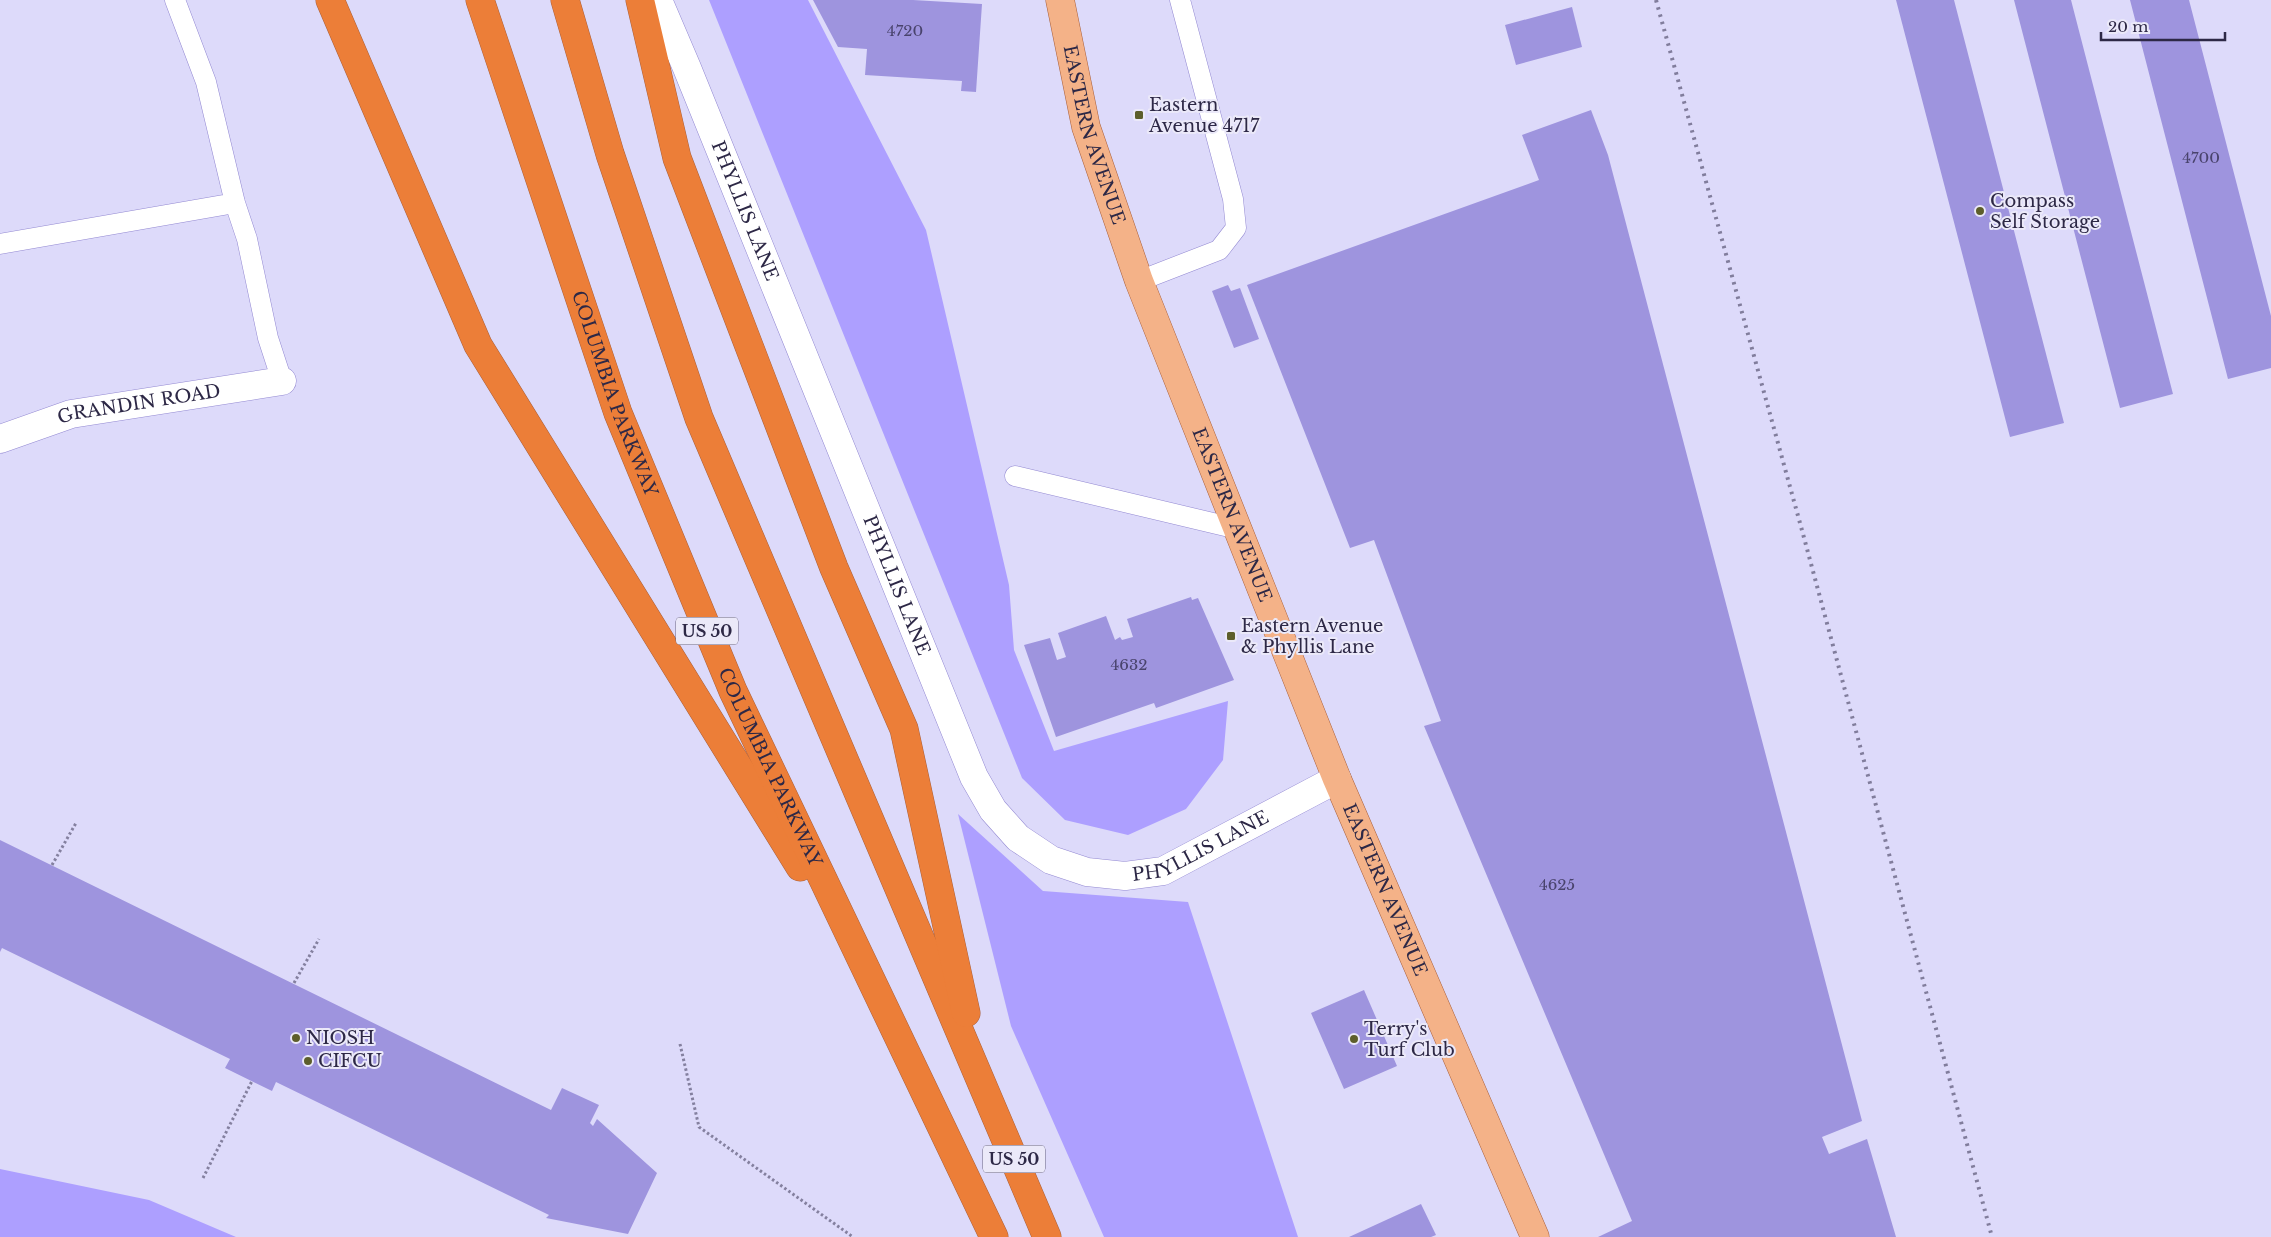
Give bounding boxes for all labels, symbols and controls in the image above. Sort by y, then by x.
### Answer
scale bar [2101,10,2225,42]
text: 20 m [2108,17,2148,36]
house number: 4720 [887,21,923,40]
street label: EASTERN AVENUE [1059,43,1130,227]
place label: Eastern Avenue 4717 [1148,94,1260,137]
marker: Eastern Avenue 4717 [1133,109,1145,121]
street label: PHYLLIS LANE [707,138,783,284]
house number: 4700 [2182,148,2220,167]
place label: Compass Self Storage [1990,190,2100,233]
marker: Compass Self Storage [1974,205,1986,217]
street label: COLUMBIA PARKWAY [567,288,663,501]
street label: GRANDIN ROAD [54,380,222,429]
street label: EASTERN AVENUE [1187,424,1276,605]
street label: PHYLLIS LANE [858,512,935,658]
place label: Eastern Avenue & Phyllis Lane [1241,615,1383,658]
road number: US 50 [676,618,738,644]
marker: Eastern Avenue & Phyllis Lane [1225,630,1237,642]
house number: 4632 [1111,655,1147,674]
street label: COLUMBIA PARKWAY [714,664,827,871]
street label: EASTERN AVENUE [1338,800,1432,979]
street label: PHYLLIS LANE [1131,806,1272,886]
house number: 4625 [1539,875,1575,894]
place label: Terry's Turf Club [1364,1018,1455,1061]
place label: NIOSH [306,1027,375,1049]
marker: NIOSH [290,1032,302,1044]
marker: Terry's Turf Club [1348,1033,1360,1045]
place label: CIFCU [318,1050,382,1072]
marker: CIFCU [302,1055,314,1067]
road number: US 50 [983,1146,1045,1172]

